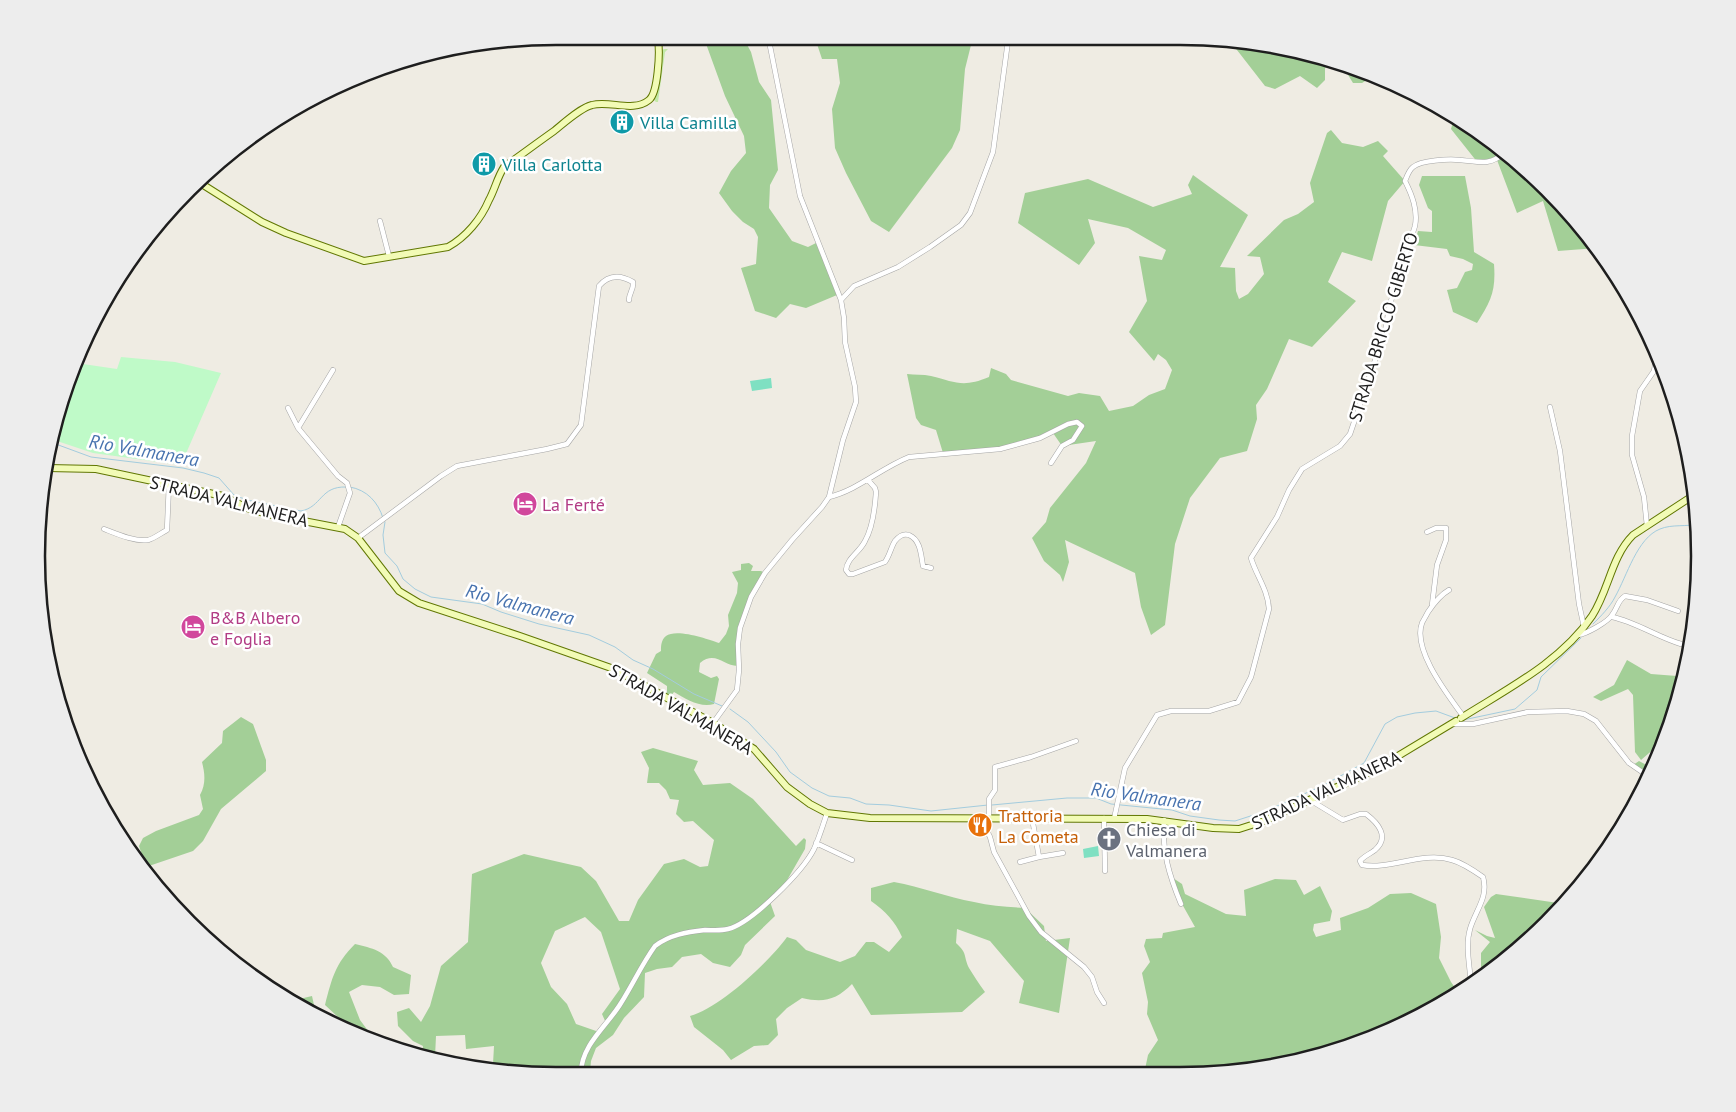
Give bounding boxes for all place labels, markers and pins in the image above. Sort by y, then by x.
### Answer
building icon: Villa Camilla [609,109,635,135]
place label: Villa Camilla [639,111,737,134]
building icon: Villa Carlotta [471,151,497,177]
place label: Villa Carlotta [501,153,602,176]
hotel icon: La Ferté [512,491,538,517]
place label: La Ferté [542,493,605,516]
place label: B&B Albero e Foglia [210,606,300,650]
hotel icon: B&B Albero e Foglia [180,614,206,640]
place label: Trattoria La Cometa [998,804,1079,848]
restaurant icon: Trattoria La Cometa [967,812,993,838]
place label: Chiesa di Valmanera [1125,818,1207,862]
church icon: Chiesa di Valmanera [1096,826,1122,852]

